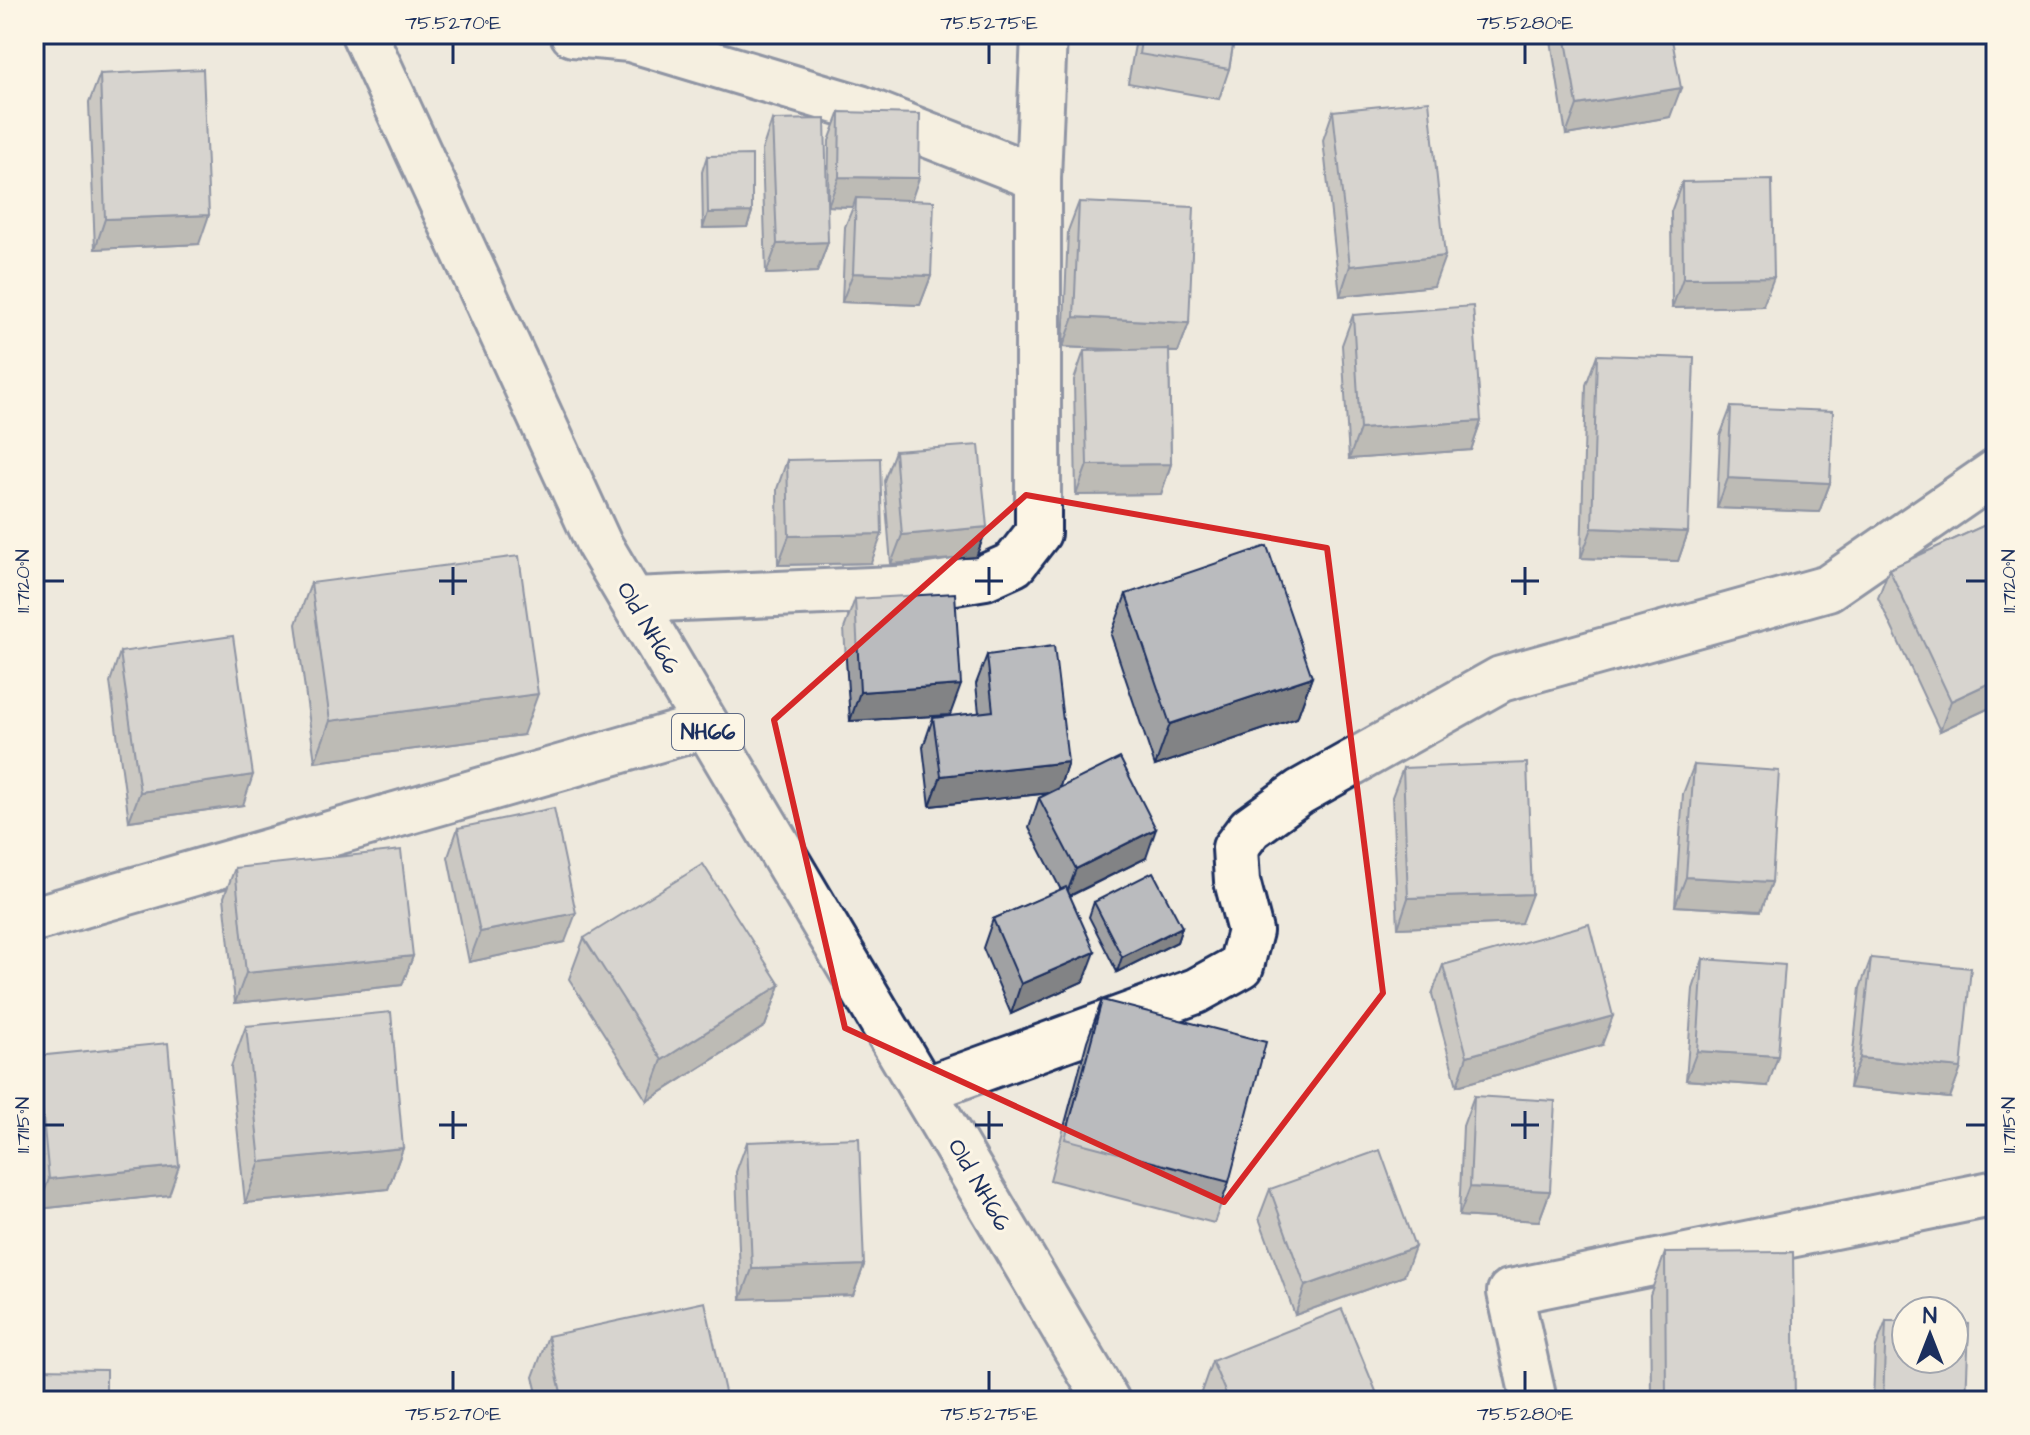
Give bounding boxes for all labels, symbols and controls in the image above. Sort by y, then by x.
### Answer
text: 75.5270°E [405,9,501,37]
text: 75.5275°E [940,9,1038,37]
text: 75.5280°E [1477,9,1574,37]
text: 11.7120°N [9,549,37,613]
text: 11.7120°N [1995,549,2023,613]
street label: Old NH66 [608,576,688,680]
road number: NH66 [672,714,744,750]
text: 11.7115°N [9,1097,37,1153]
text: 11.7115°N [1995,1097,2023,1153]
street label: Old NH66 [939,1133,1019,1237]
north arrow [1890,1295,1970,1375]
text: N [1923,1301,1937,1332]
text: 75.5270°E [405,1400,501,1428]
text: 75.5275°E [940,1400,1038,1428]
text: 75.5280°E [1477,1400,1574,1428]

